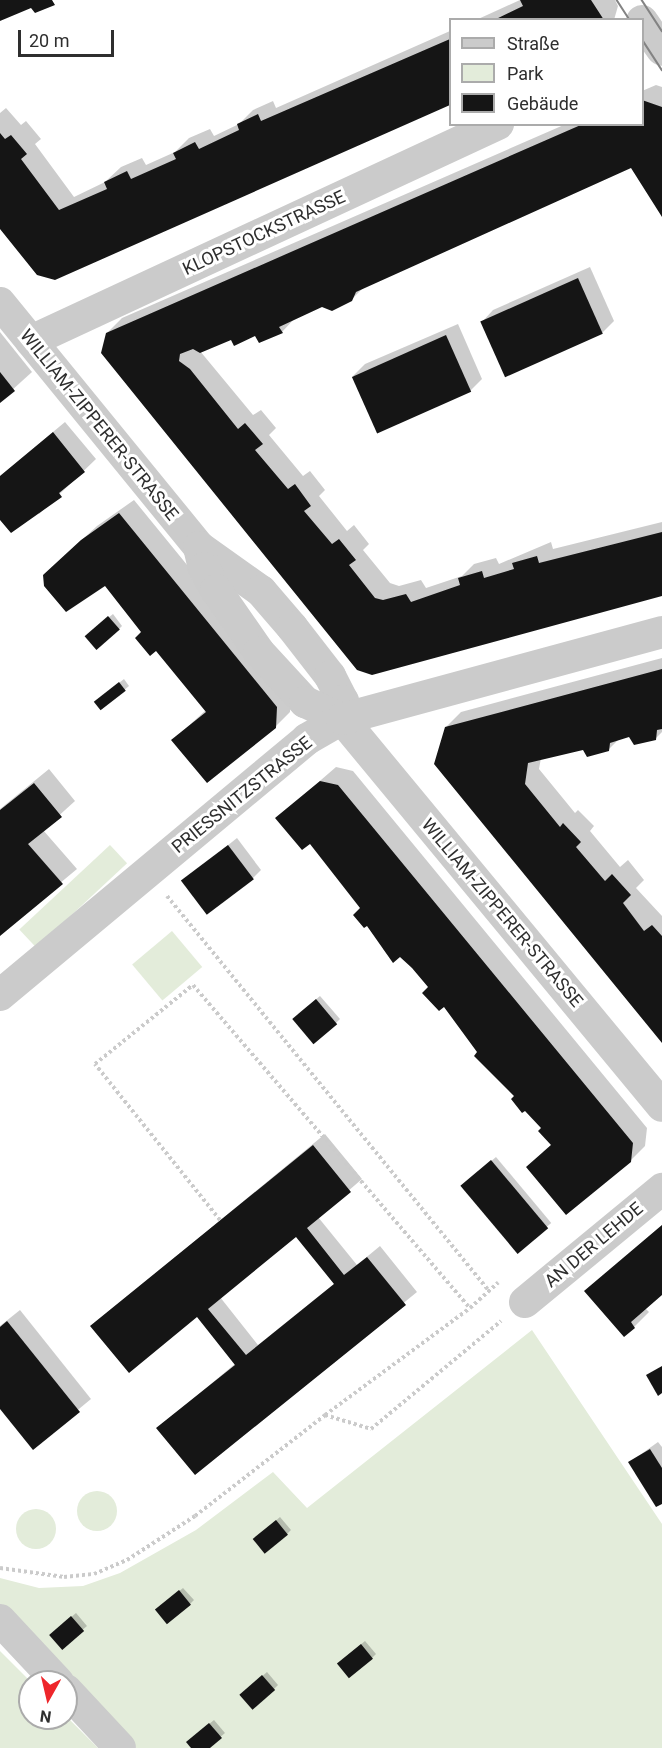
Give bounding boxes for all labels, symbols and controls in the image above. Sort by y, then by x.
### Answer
scale bar [21,18,117,56]
legend [449,18,644,126]
text: 20 m [29,30,69,51]
text: Straße [507,33,559,54]
text: Park [507,63,543,84]
text: Gebäude [507,93,578,114]
street label: KLOPSTOCKSTRASSE [179,186,349,280]
street label: WILLIAM-ZIPPERER-STRASSE [15,325,183,525]
street label: PRIESSNITZSTRASSE [168,732,316,858]
street label: WILLIAM-ZIPPERER-STRASSE [417,814,587,1012]
street label: AN DER LEHDE [541,1198,647,1292]
north arrow [18,1670,78,1730]
text: N [39,1706,53,1727]

